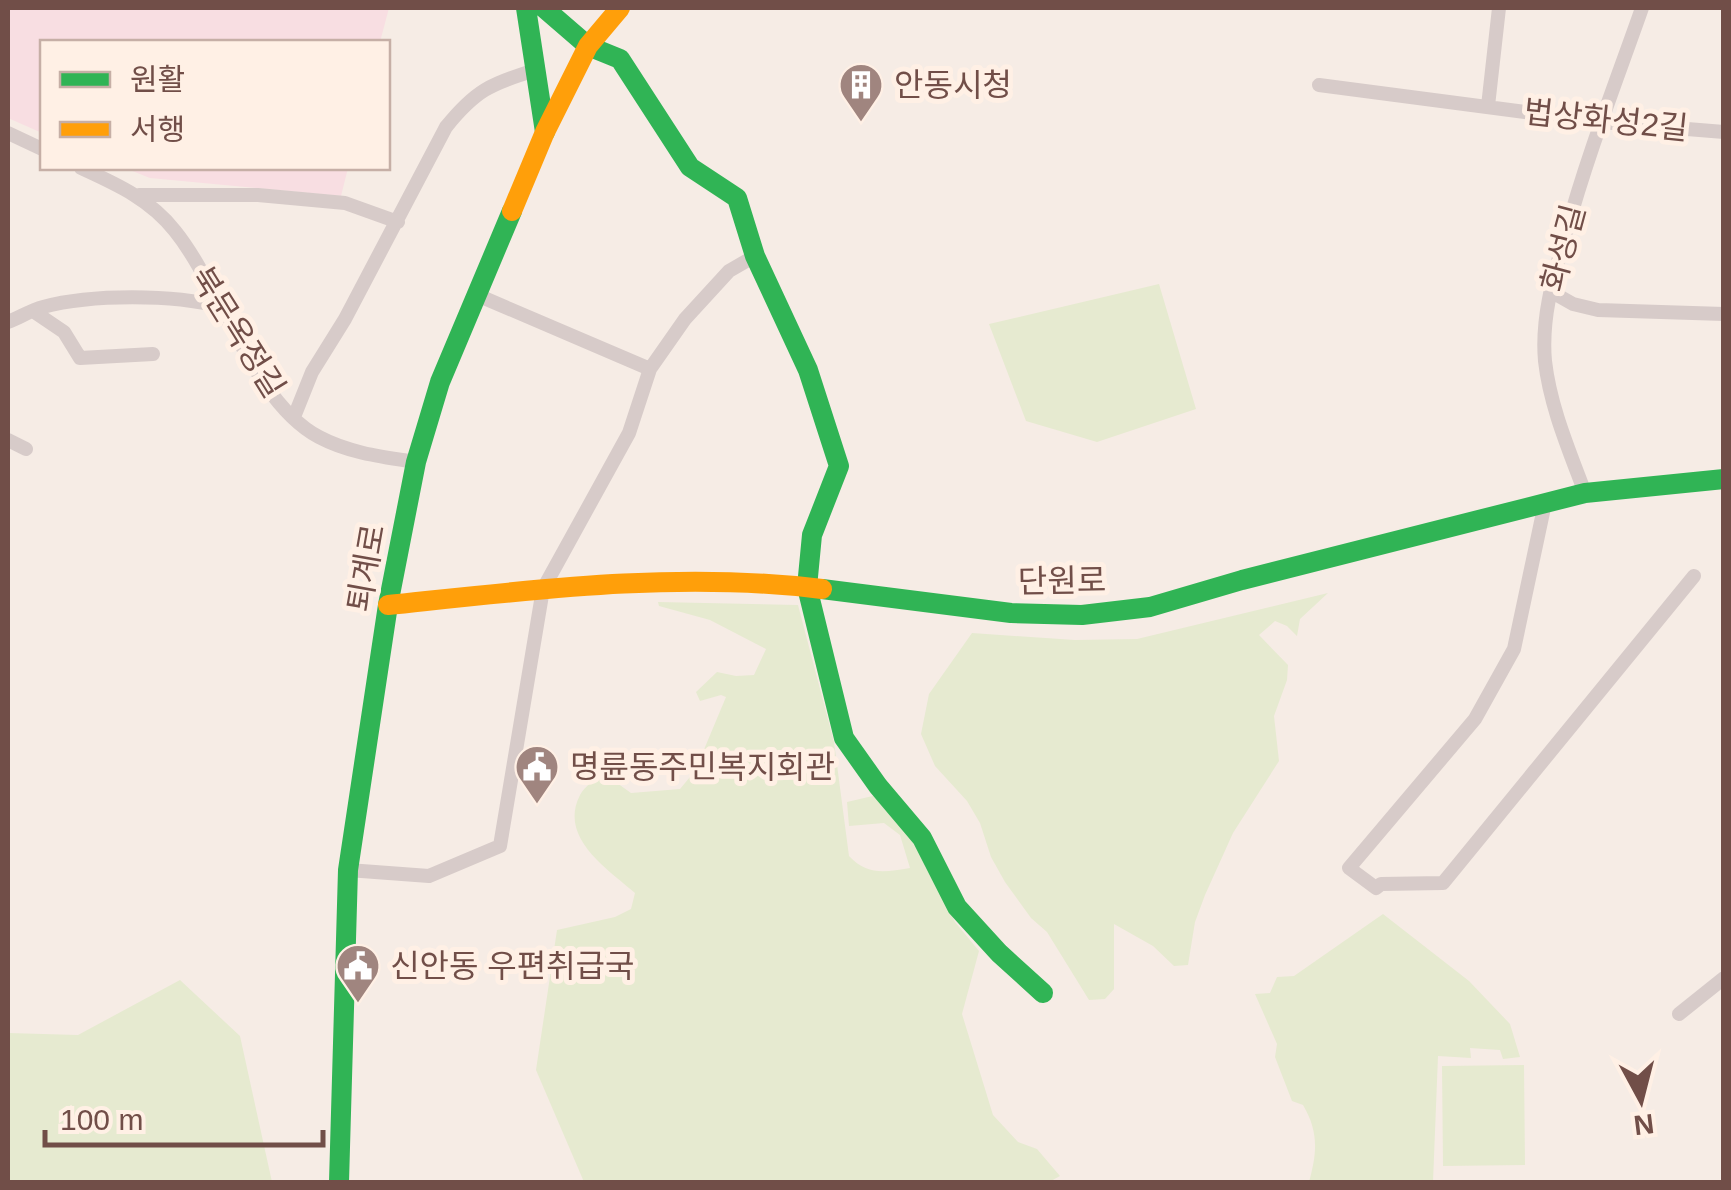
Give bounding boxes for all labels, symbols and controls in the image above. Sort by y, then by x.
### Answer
legend [40,40,390,170]
building icon: 안동시청 [838,62,884,123]
text: 원활 [130,63,185,96]
place label: 안동시청 [894,67,1012,103]
street label: 법상화성2길 [1522,93,1690,147]
text: 서행 [130,113,185,146]
street label: 화성길 [1534,201,1592,295]
street label: 북문옥정길 [184,260,292,404]
street label: 퇴계로 [341,521,391,615]
street label: 단원로 [1018,562,1106,600]
public building icon: 명륜동주민복지회관 [514,744,560,805]
place label: 명륜동주민복지회관 [570,749,835,785]
public building icon: 신안동 우편취급국 [335,943,381,1004]
place label: 신안동 우편취급국 [390,948,634,984]
north arrow [1591,1050,1691,1150]
scale bar [45,1085,322,1147]
text: 100 m [60,1103,143,1136]
text: N [1632,1108,1656,1141]

